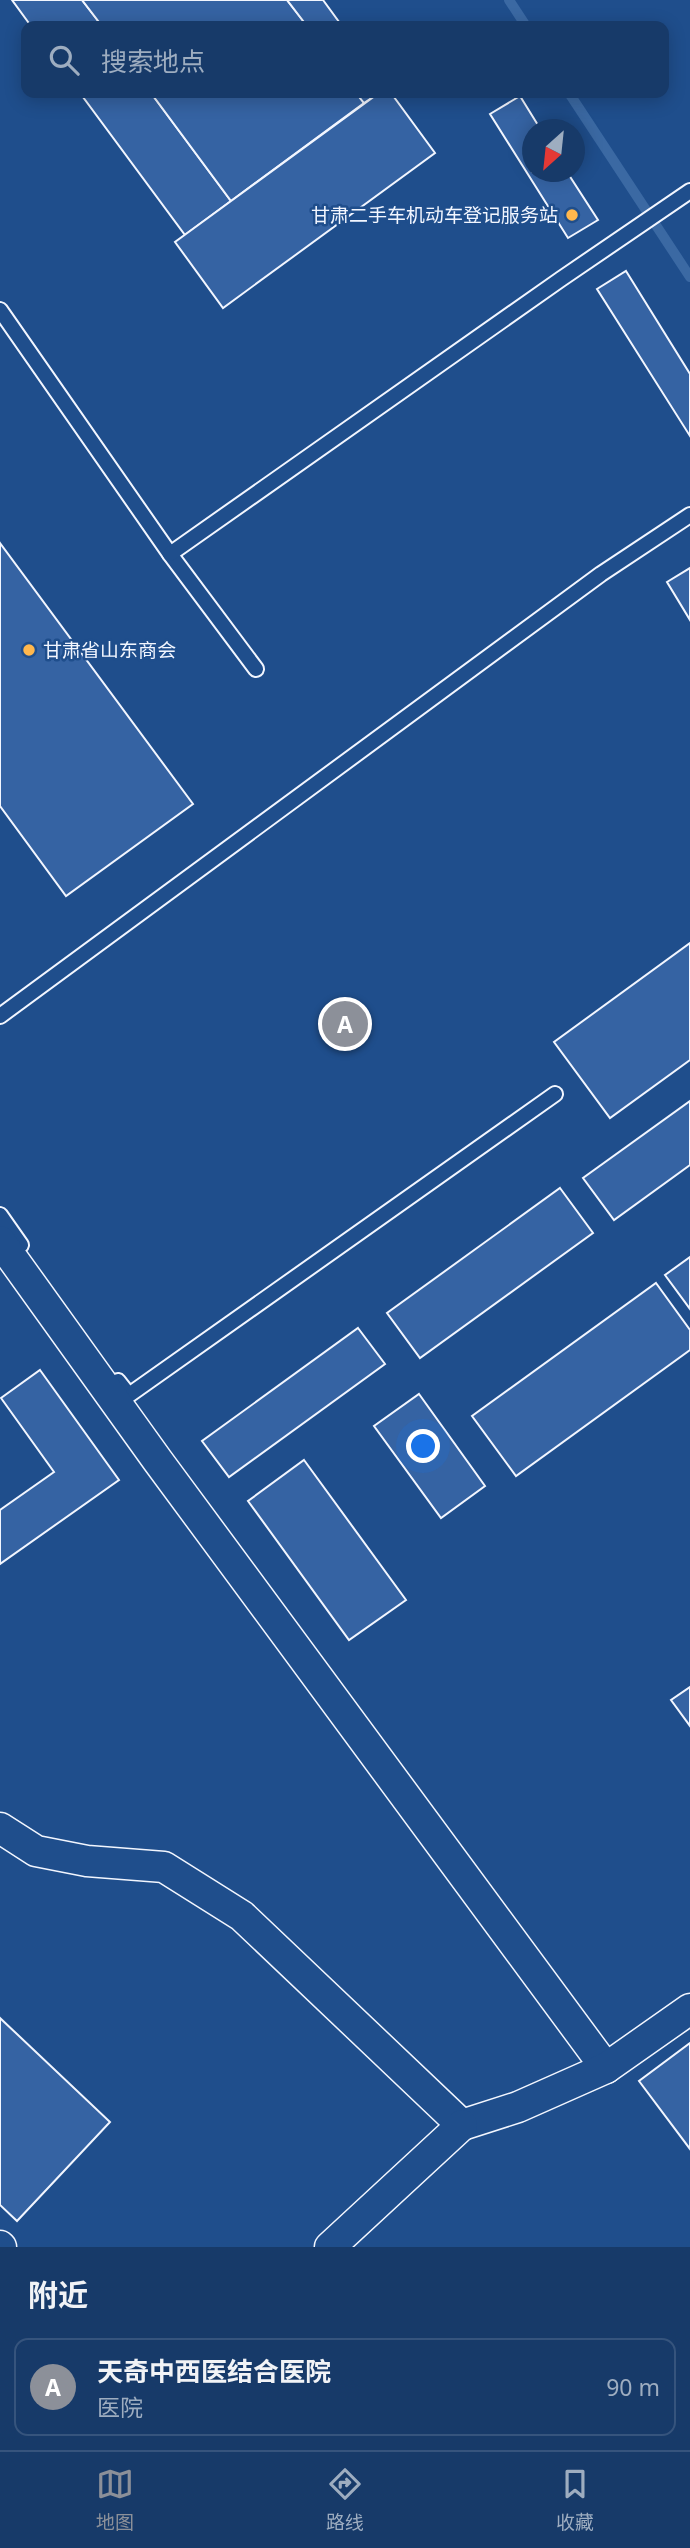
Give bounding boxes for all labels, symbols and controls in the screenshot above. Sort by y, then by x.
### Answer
search box [21,21,669,98]
icon: search [45,41,83,79]
text: 搜索地点 [101,43,205,79]
north arrow [522,119,585,182]
place label: 甘肃二手车机动车登记服务站 [311,202,558,228]
marker: 甘肃二手车机动车登记服务站 [564,207,580,223]
place label: 甘肃省山东商会 [43,637,176,663]
marker: 甘肃省山东商会 [21,642,37,658]
pin: A [322,998,368,1050]
your location [406,1429,440,1463]
text: 附近 [28,2274,88,2315]
text: 天奇中西医结合医院 [97,2353,331,2389]
text: A [45,2371,61,2403]
text: 90 m [606,2371,660,2403]
text: 医院 [97,2391,143,2423]
tab: 地图 [96,2465,134,2535]
tab: 路线 [326,2465,364,2535]
tab: 收藏 [556,2465,594,2535]

